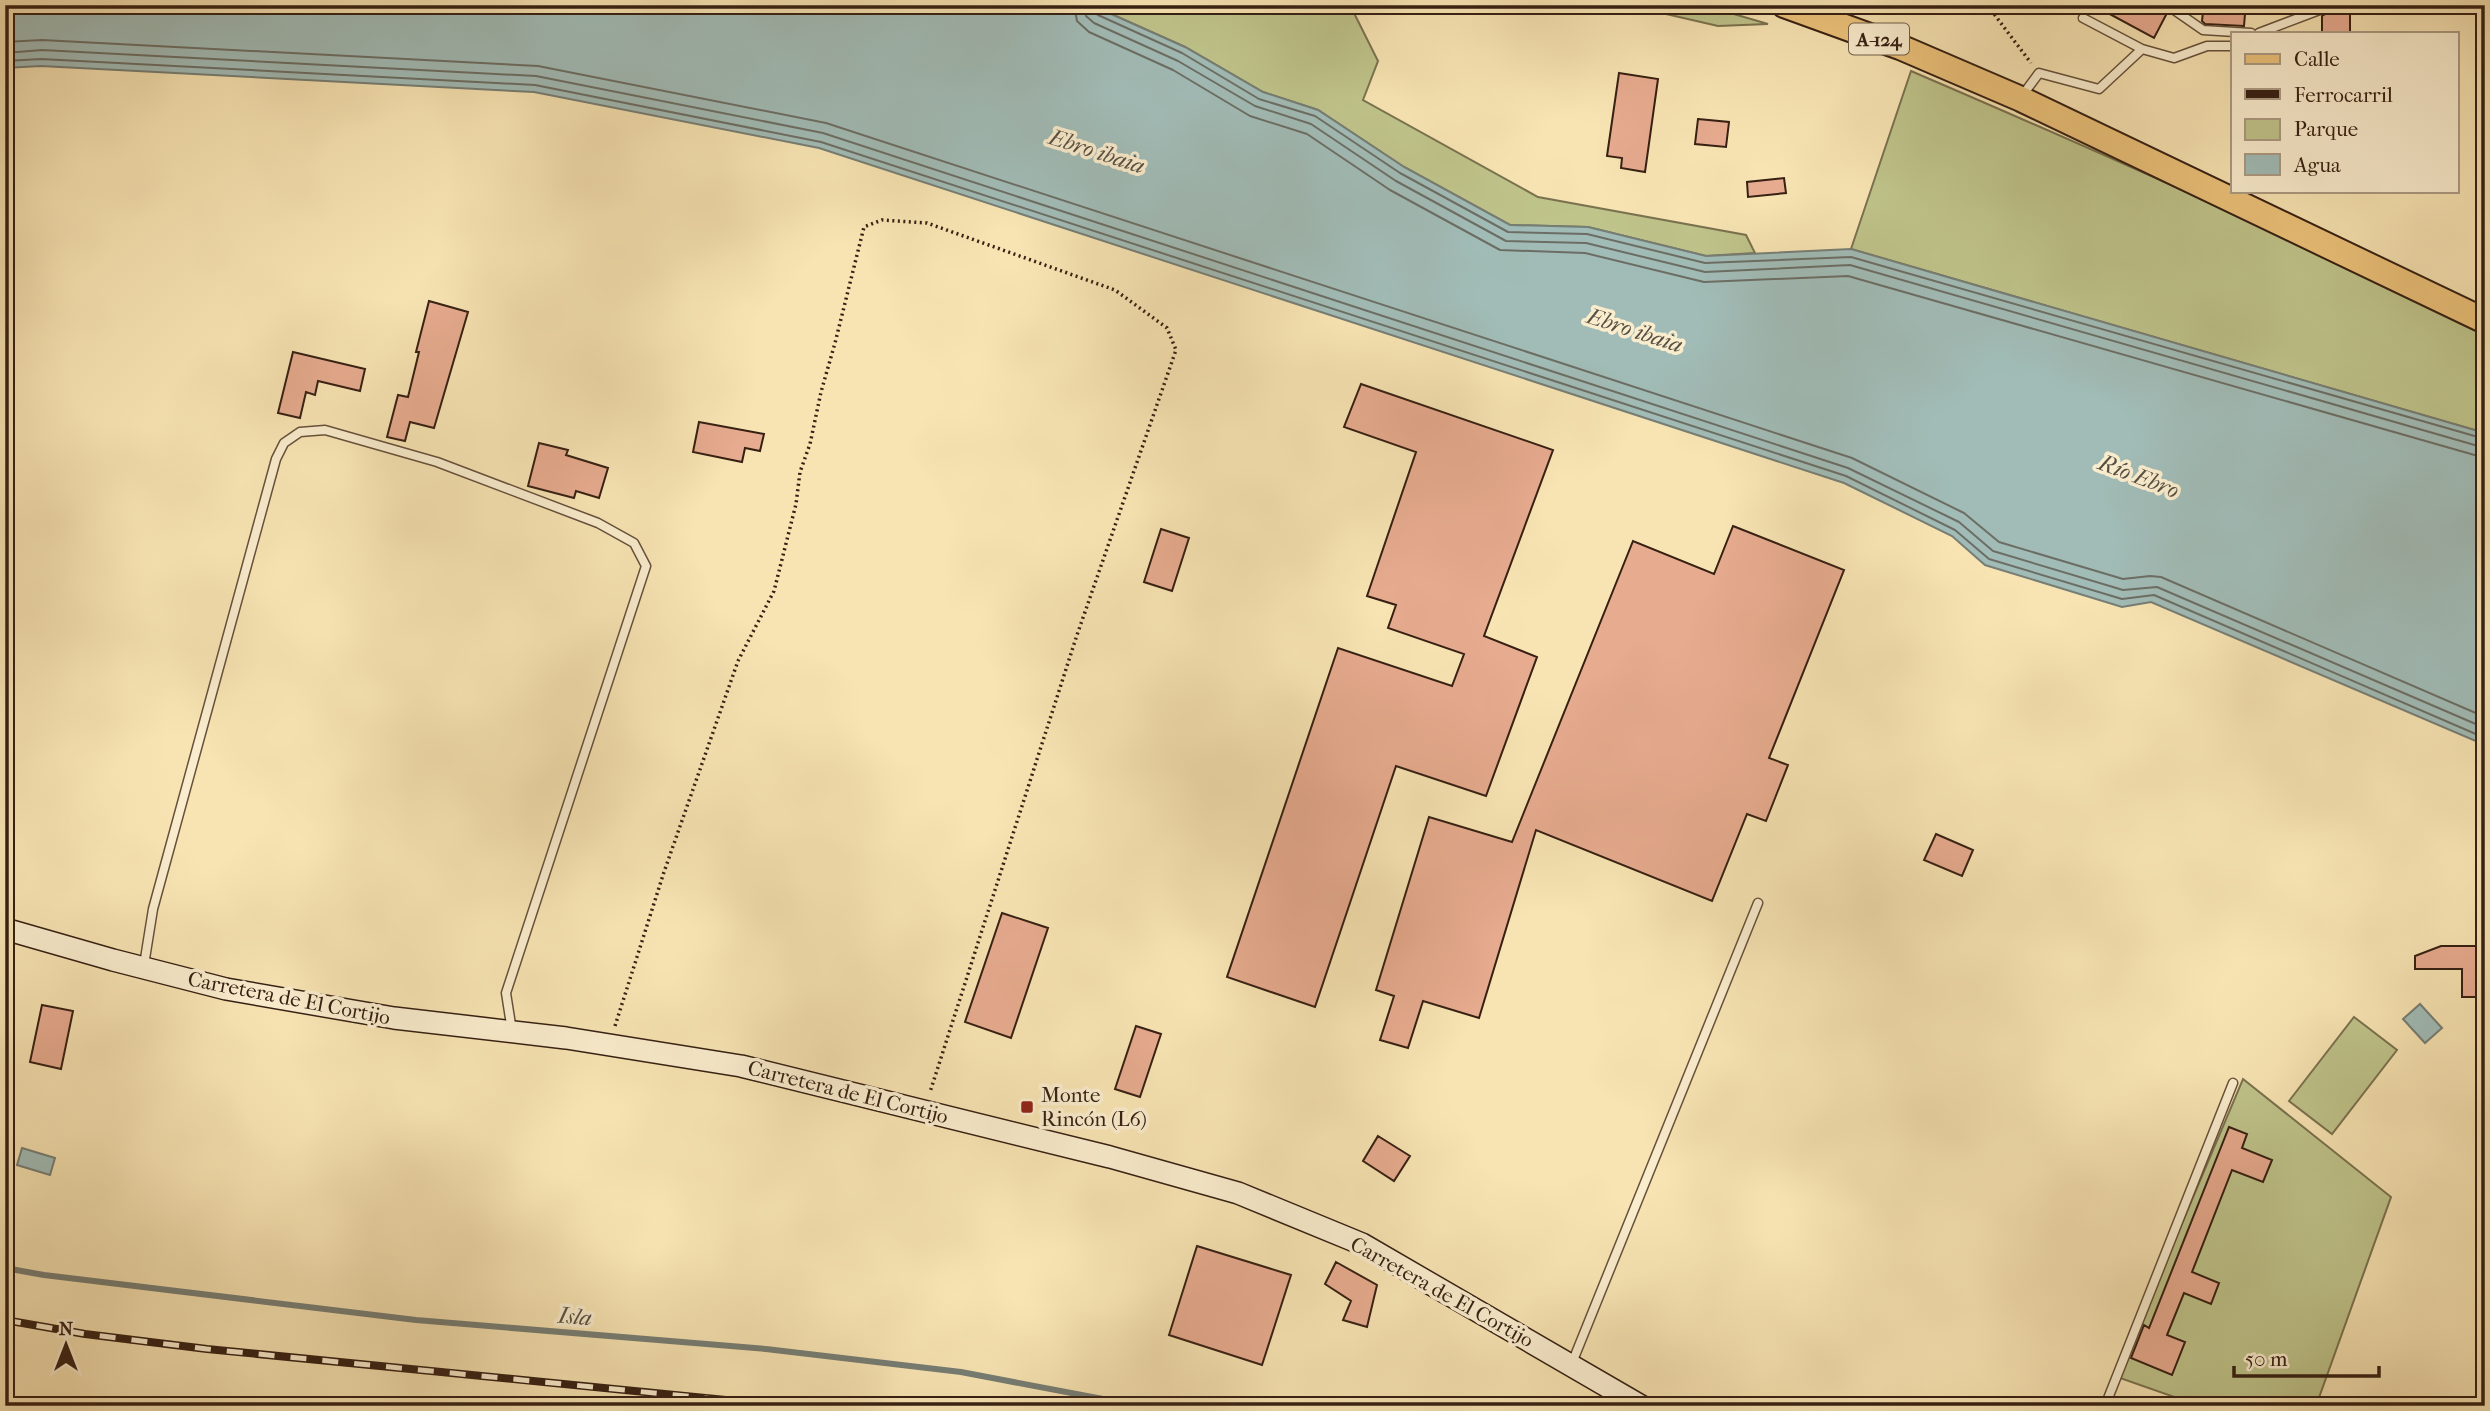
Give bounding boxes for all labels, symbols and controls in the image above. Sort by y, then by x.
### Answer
road number: A-124 [1849,23,1909,54]
legend [2231,32,2458,192]
text: Calle [2294,47,2340,71]
text: Ferrocarril [2294,83,2393,107]
text: Parque [2294,117,2358,141]
water label: Ebro ibaia [1044,123,1148,180]
text: Agua [2293,153,2341,177]
water label: Ebro ibaia [1582,302,1686,359]
water label: Río Ebro [2093,448,2183,504]
street label: Carretera de El Cortijo [186,967,392,1029]
street label: Carretera de El Cortijo [745,1055,951,1129]
place label: Monte Rincón (L6) [1041,1083,1147,1131]
marker: Monte Rincón (L6) [1019,1099,1035,1115]
street label: Carretera de El Cortijo [1346,1232,1538,1352]
water label: Isla [556,1301,593,1331]
north arrow [32,1310,102,1380]
text: N [59,1318,74,1340]
scale bar [2234,1334,2380,1378]
text: 50 m [2245,1347,2288,1371]

